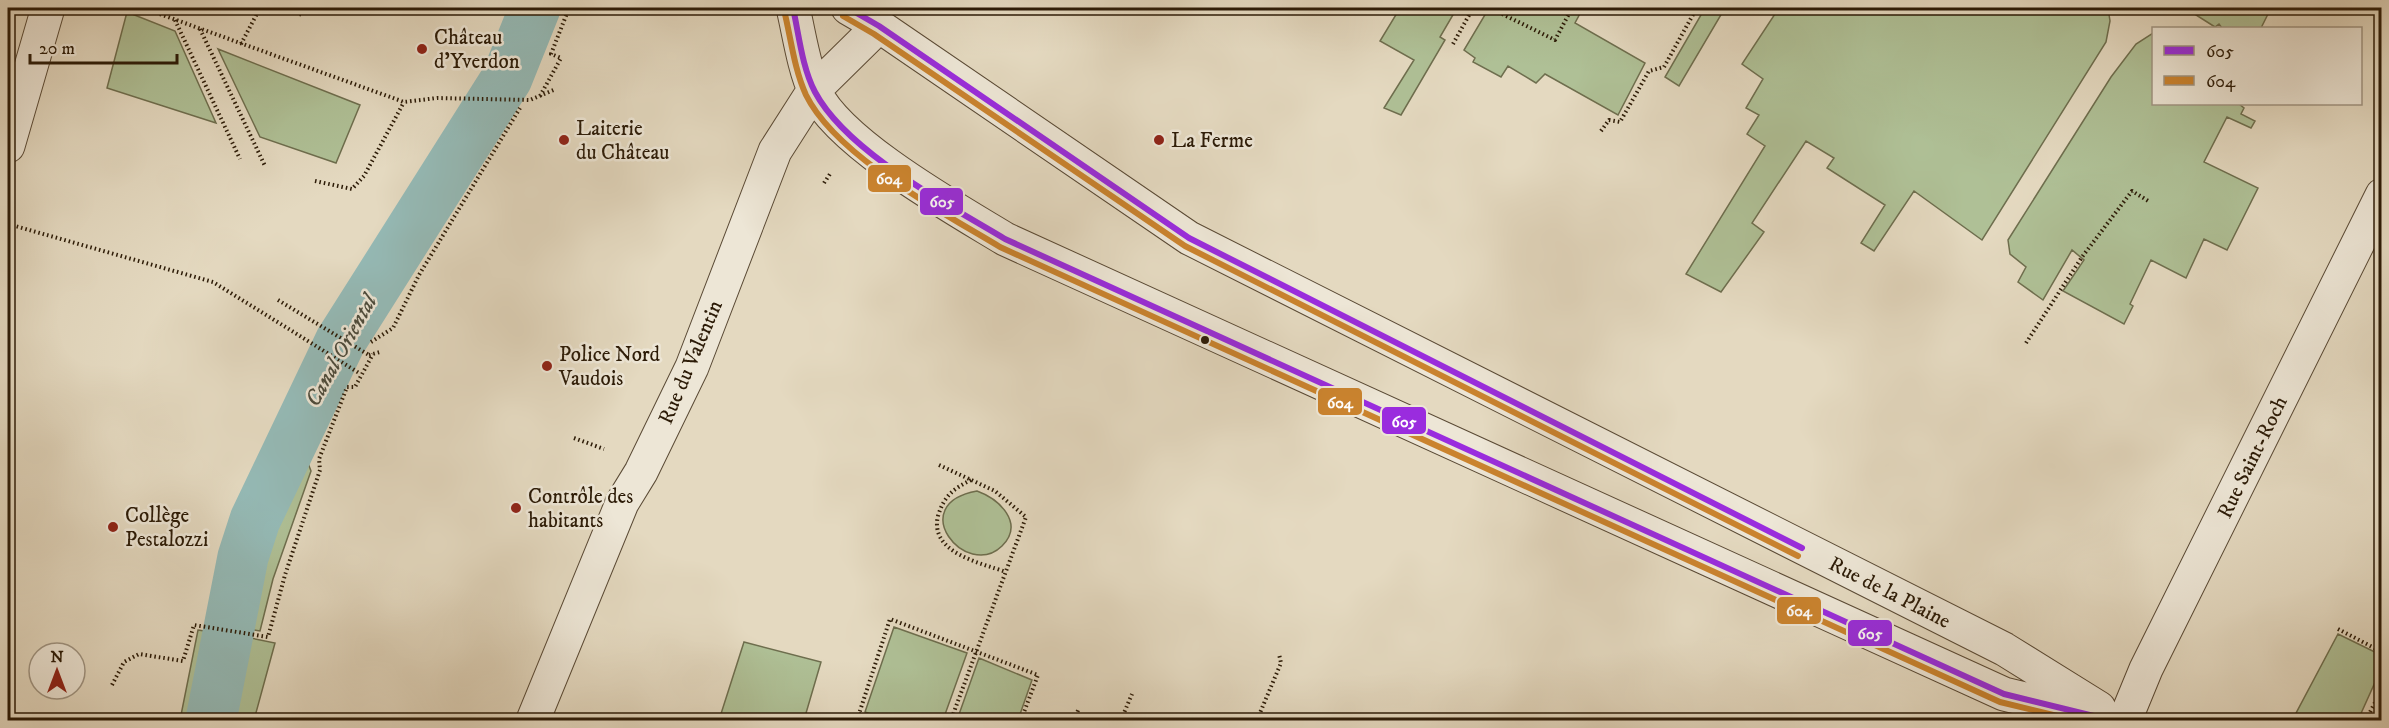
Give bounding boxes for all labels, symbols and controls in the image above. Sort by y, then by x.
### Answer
place label: Château d'Yverdon [434,25,520,75]
scale bar [30,27,177,65]
legend [2152,27,2362,105]
text: 20 m [39,38,75,60]
text: 605 [2206,41,2234,63]
marker: Château d'Yverdon [415,42,429,56]
text: 604 [2206,71,2236,93]
place label: Laiterie du Château [576,116,670,166]
place label: La Ferme [1171,128,1253,154]
marker: Laiterie du Château [557,133,571,147]
marker: La Ferme [1152,133,1166,147]
line badge: 604 [867,164,912,193]
text: 604 [876,169,903,189]
line badge: 605 [919,187,964,216]
text: 605 [930,192,954,212]
water label: Canal Oriental [299,288,384,411]
street label: Rue du Valentin [653,296,729,428]
unlabelled marker [1199,334,1211,346]
place label: Police Nord Vaudois [558,342,661,392]
marker: Police Nord Vaudois [540,359,554,373]
line badge: 604 [1317,387,1363,416]
street label: Rue Saint-Roch [2212,392,2294,523]
text: 604 [1327,393,1354,413]
line badge: 605 [1381,406,1427,435]
text: 605 [1392,412,1416,432]
place label: Contrôle des habitants [528,484,633,534]
marker: Contrôle des habitants [509,501,523,515]
place label: Collège Pestalozzi [125,503,208,553]
marker: Collège Pestalozzi [106,520,120,534]
street label: Rue de la Plaine [1824,551,1955,635]
line badge: 604 [1776,596,1822,625]
text: 604 [1786,601,1813,621]
line badge: 605 [1847,619,1893,647]
text: 605 [1858,624,1882,644]
north arrow [27,641,87,701]
text: N [50,647,64,667]

